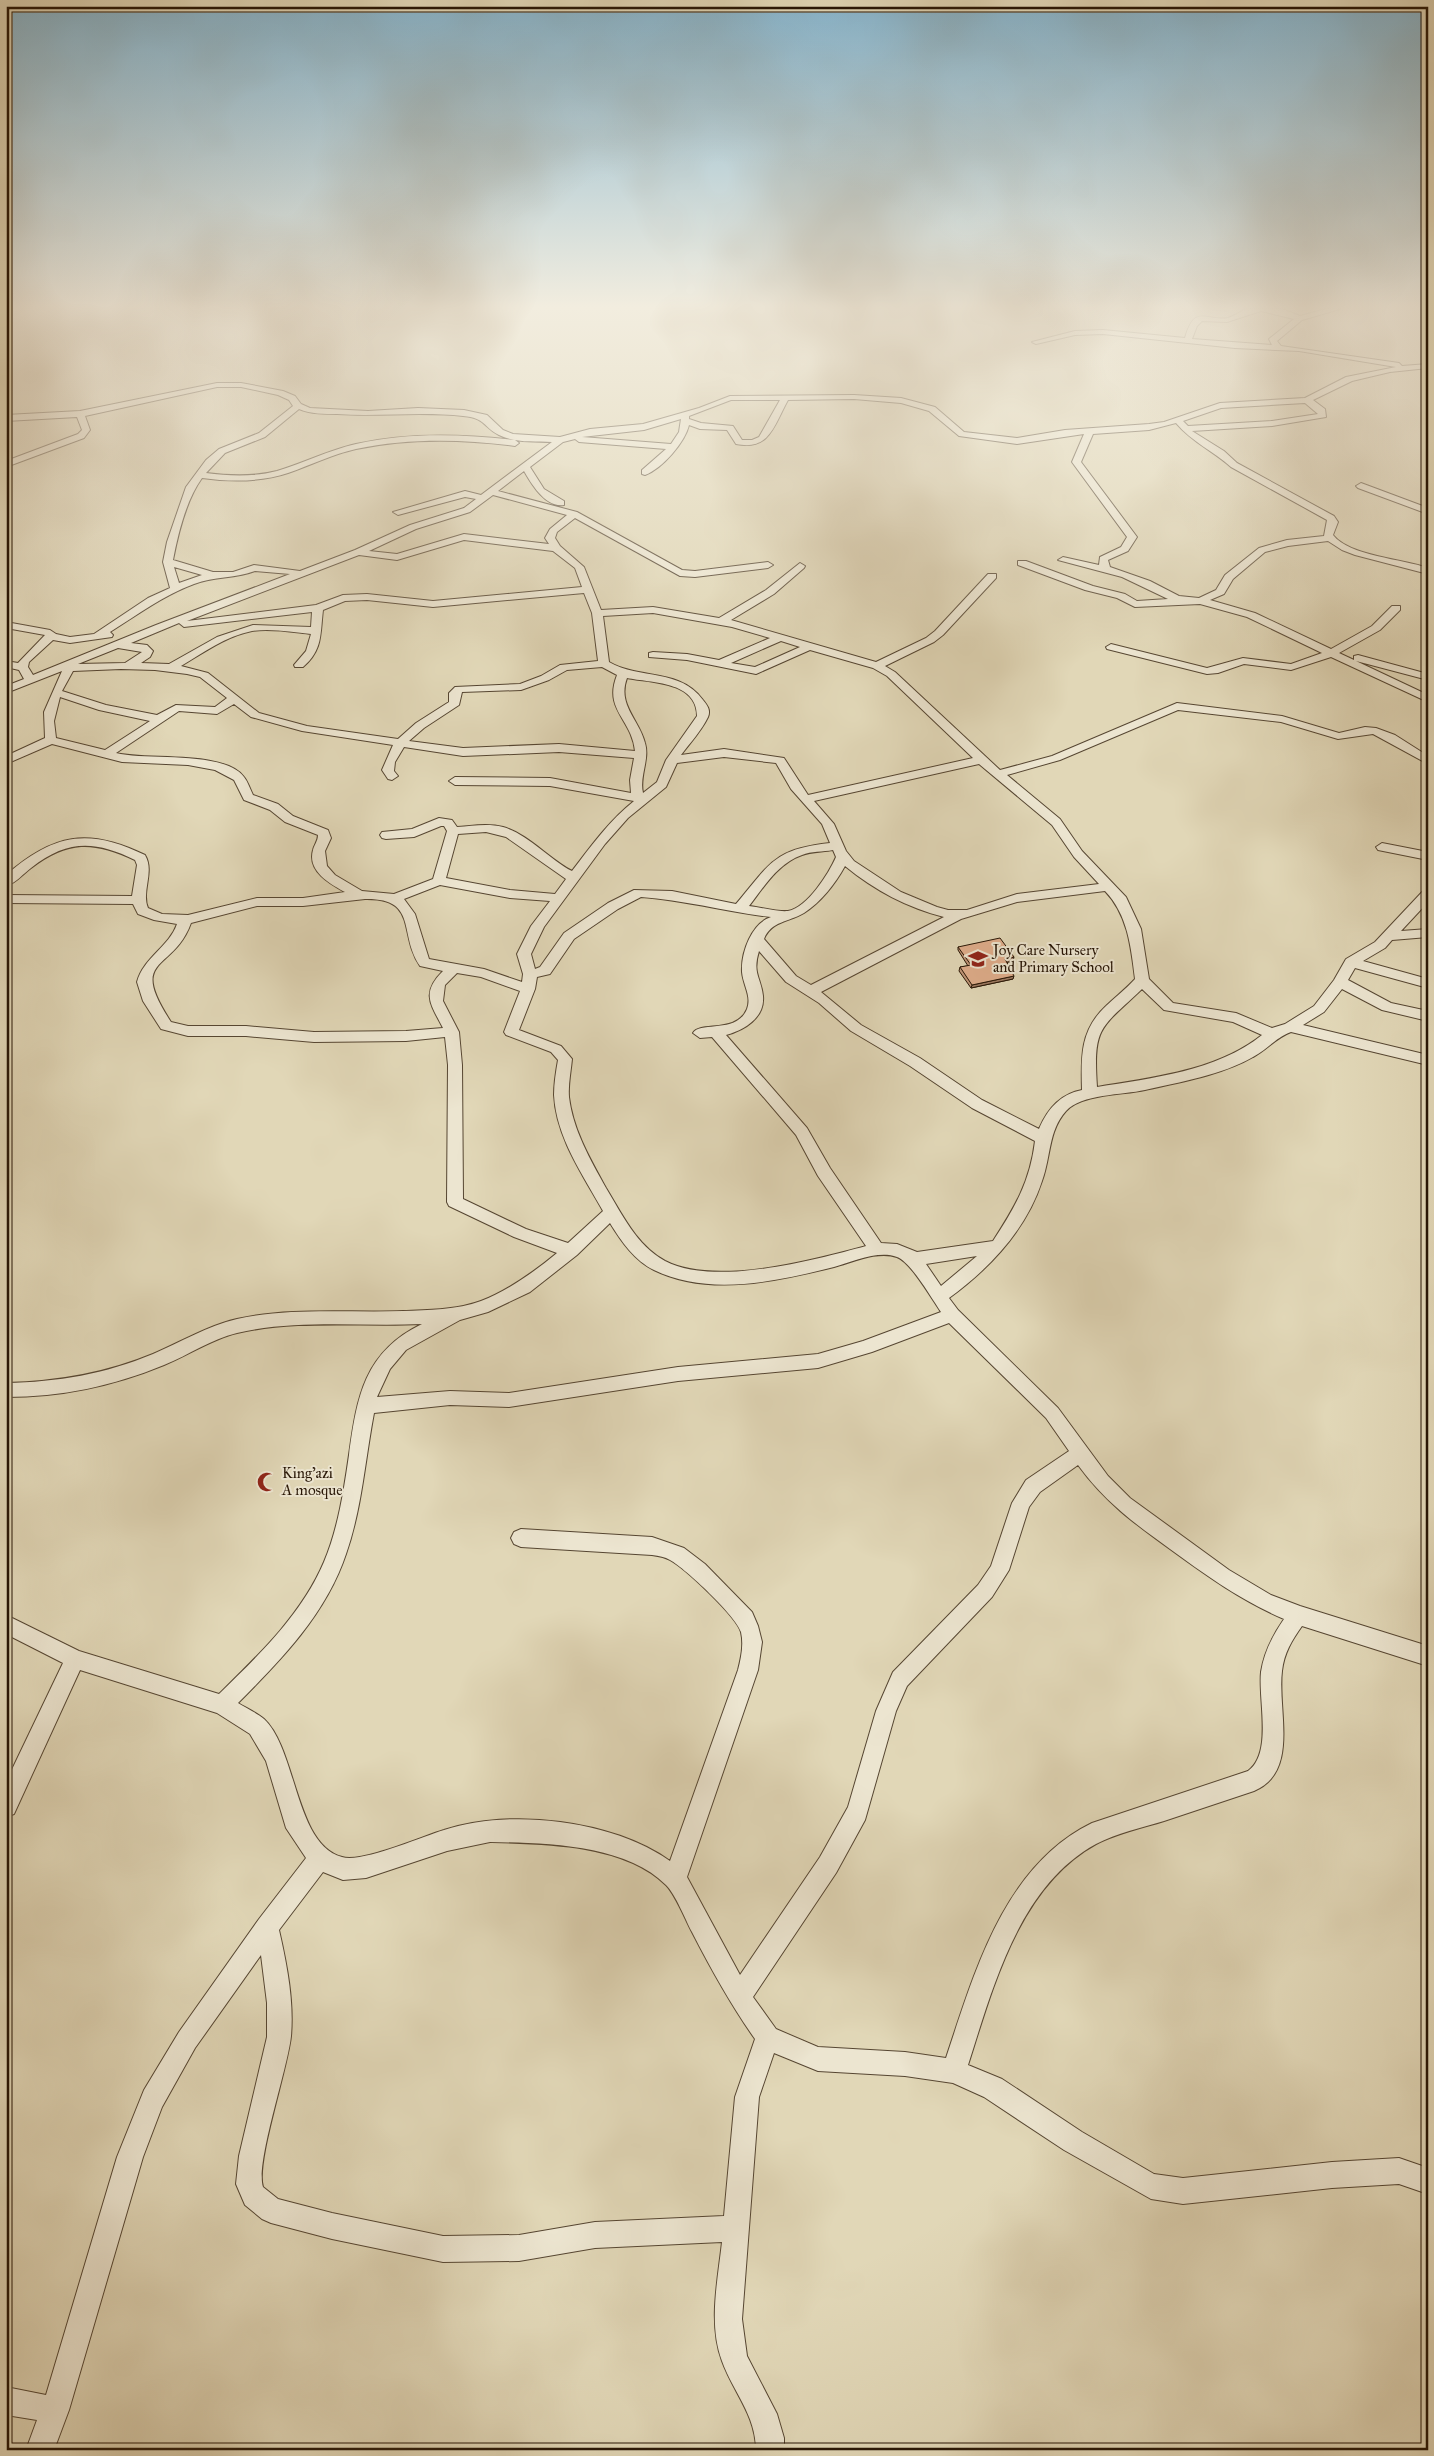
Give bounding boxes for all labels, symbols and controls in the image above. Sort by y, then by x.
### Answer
place label: Joy Care Nursery and Primary School [991,941,1115,976]
school or university icon: Joy Care Nursery and Primary School [967,948,989,970]
place label: King'azi A mosque [281,1464,342,1500]
mosque icon: King'azi A mosque [256,1471,278,1493]

